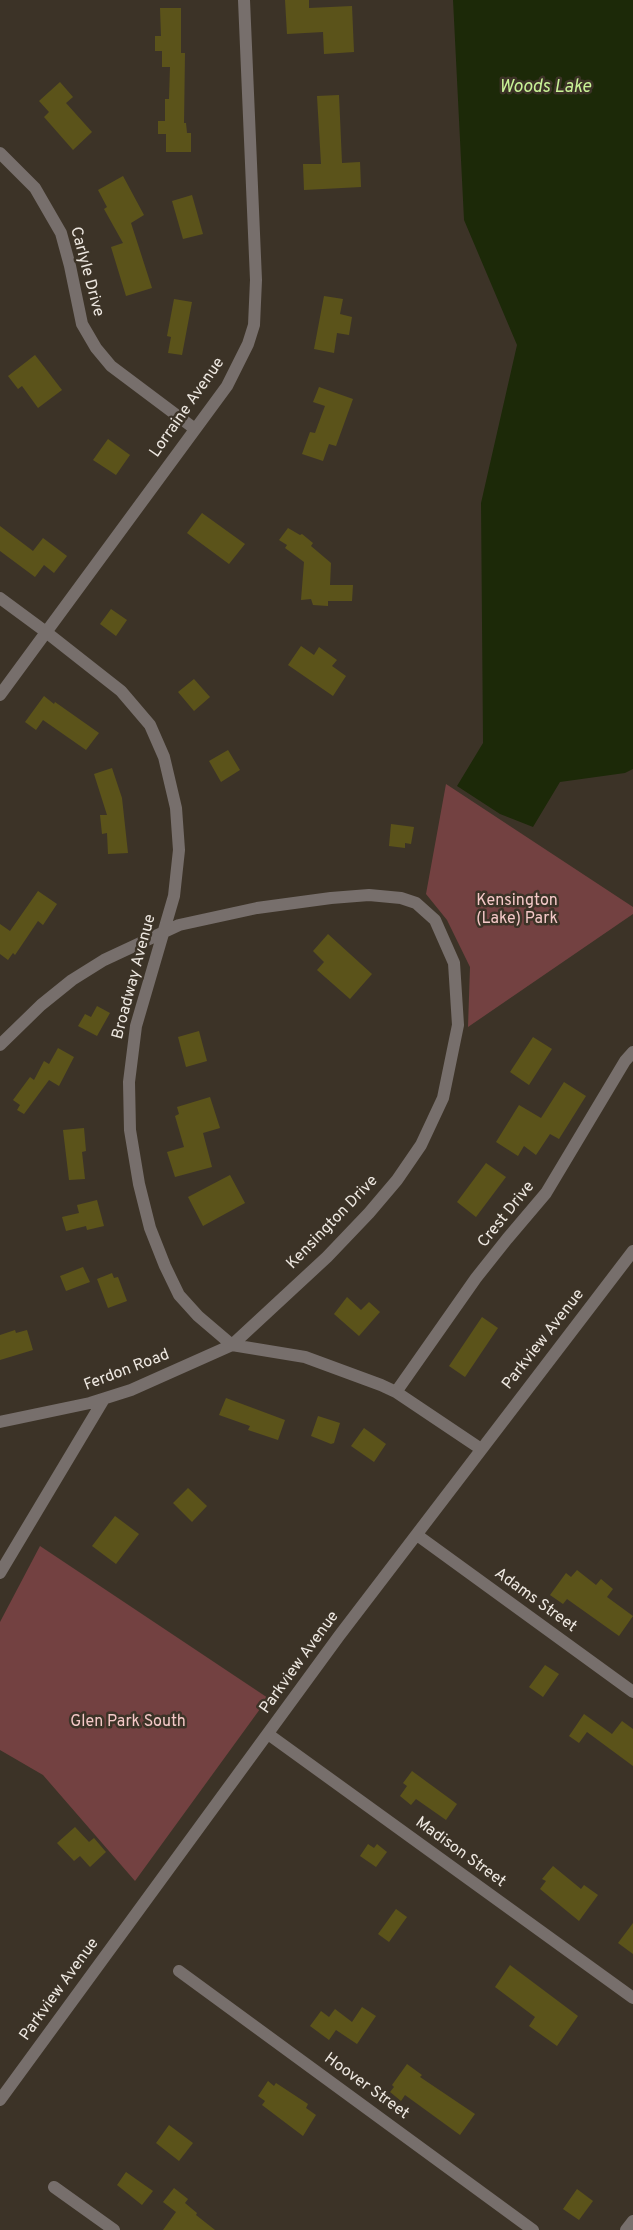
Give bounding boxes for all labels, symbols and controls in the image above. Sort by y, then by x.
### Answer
water label: Woods Lake [499,77,591,99]
street label: Carlyle Drive [65,225,107,319]
street label: Lorraine Avenue [146,354,230,462]
park label: Kensington (Lake) Park [476,892,558,930]
street label: Broadway Avenue [109,912,161,1042]
street label: Kensington Drive [283,1172,383,1274]
street label: Crest Drive [474,1178,540,1252]
street label: Parkview Avenue [499,1286,589,1394]
street label: Ferdon Road [82,1346,172,1396]
street label: Adams Street [490,1565,580,1637]
street label: Parkview Avenue [256,1608,344,1718]
park label: Glen Park South [70,1713,186,1733]
street label: Madison Street [411,1814,509,1892]
street label: Parkview Avenue [16,1935,104,2045]
street label: Hoover Street [320,2050,412,2124]

